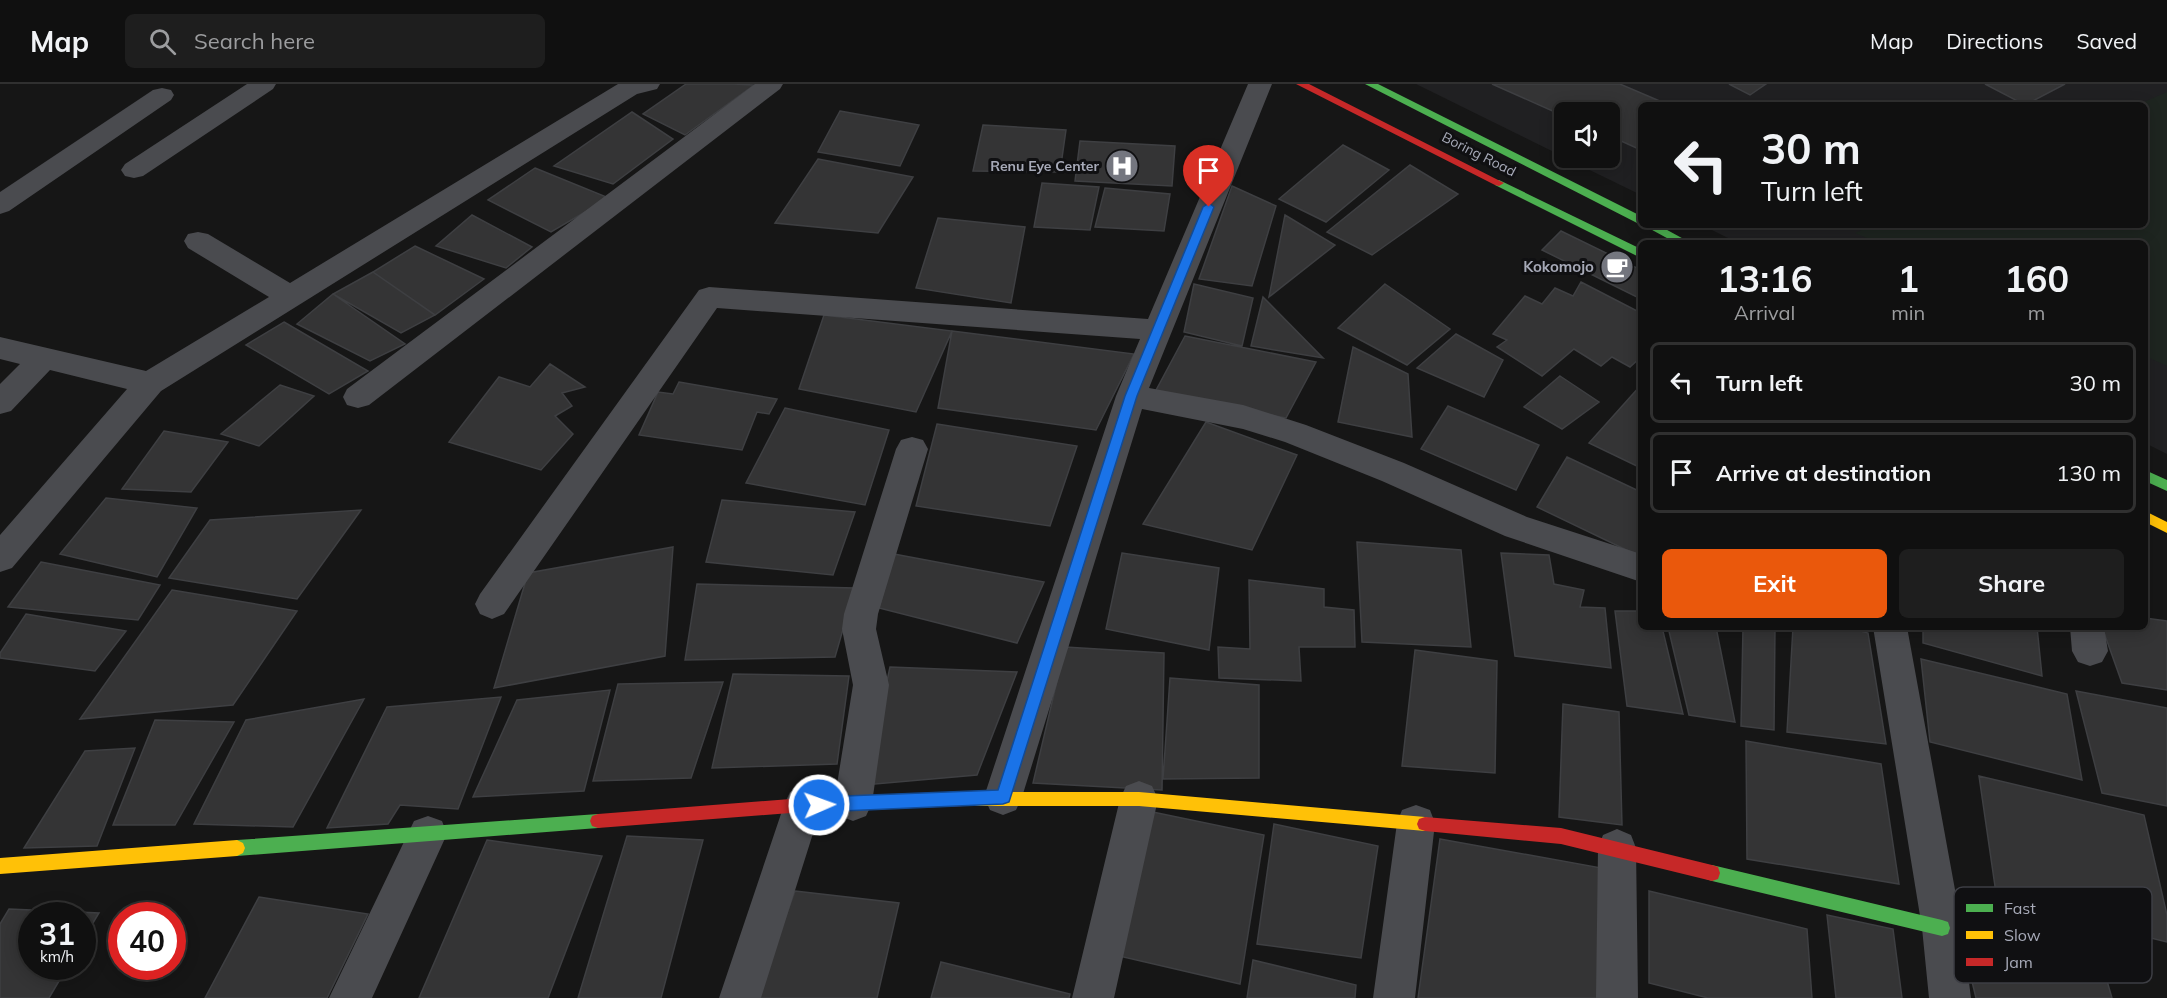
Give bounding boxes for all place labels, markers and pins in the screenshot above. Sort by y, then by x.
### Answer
pin [1183,145,1234,207]
hospital icon: Renu Eye Center [1104,148,1140,184]
place label: Renu Eye Center [990,157,1099,175]
cafe icon: Kokomojo [1599,249,1635,285]
place label: Kokomojo [1523,257,1594,276]

